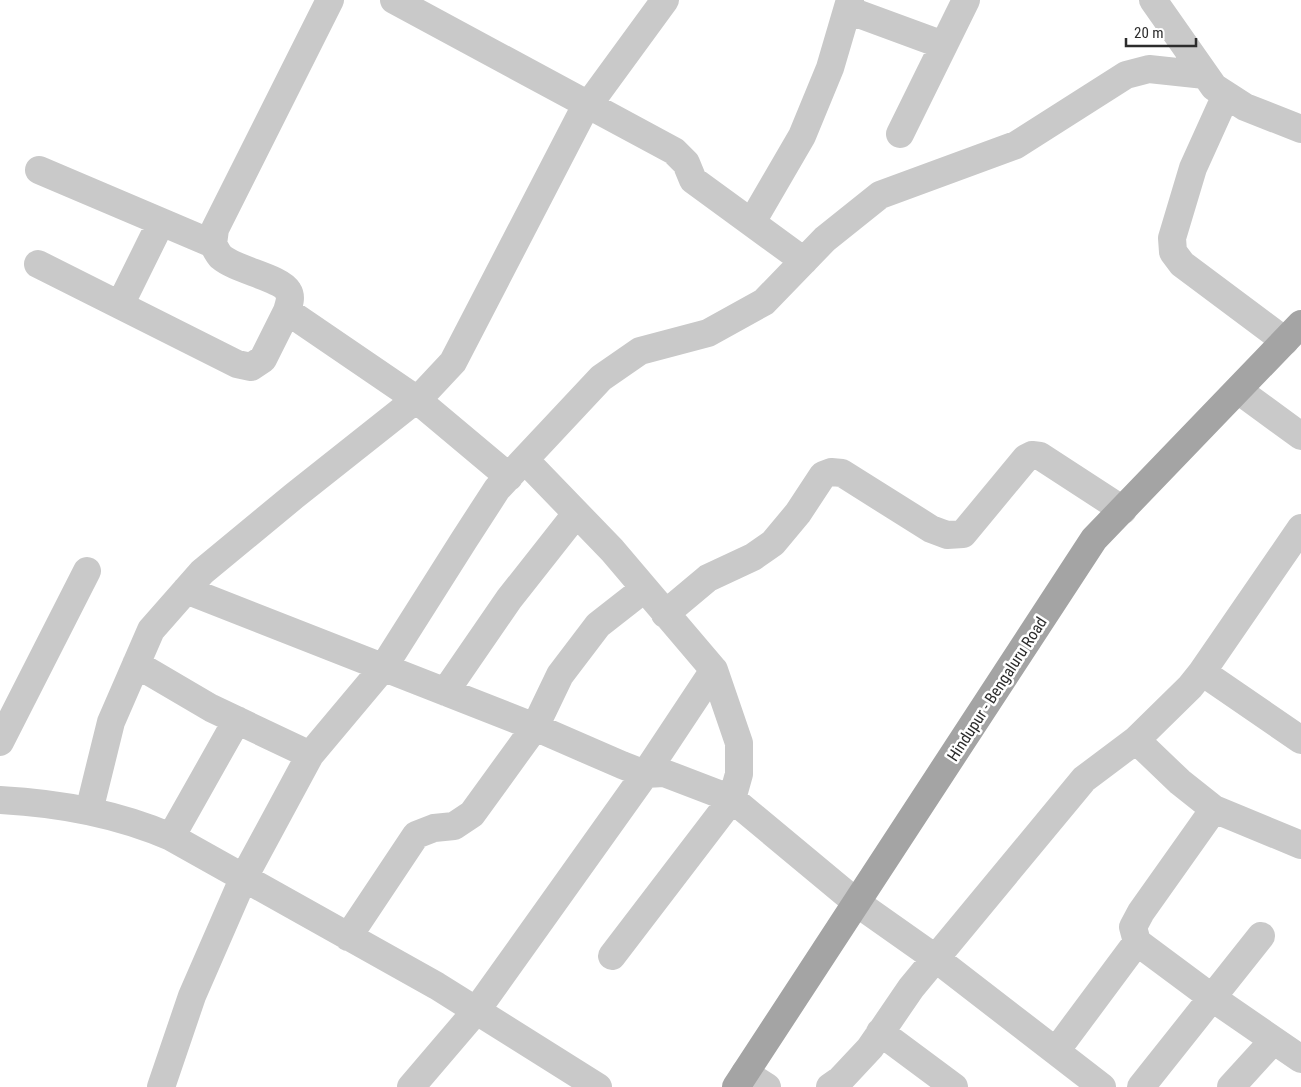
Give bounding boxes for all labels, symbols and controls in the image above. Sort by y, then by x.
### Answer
scale bar [1126,15,1196,47]
text: 20 m [1134,24,1164,42]
street label: Hindupur - Bengaluru Road [943,613,1051,765]

